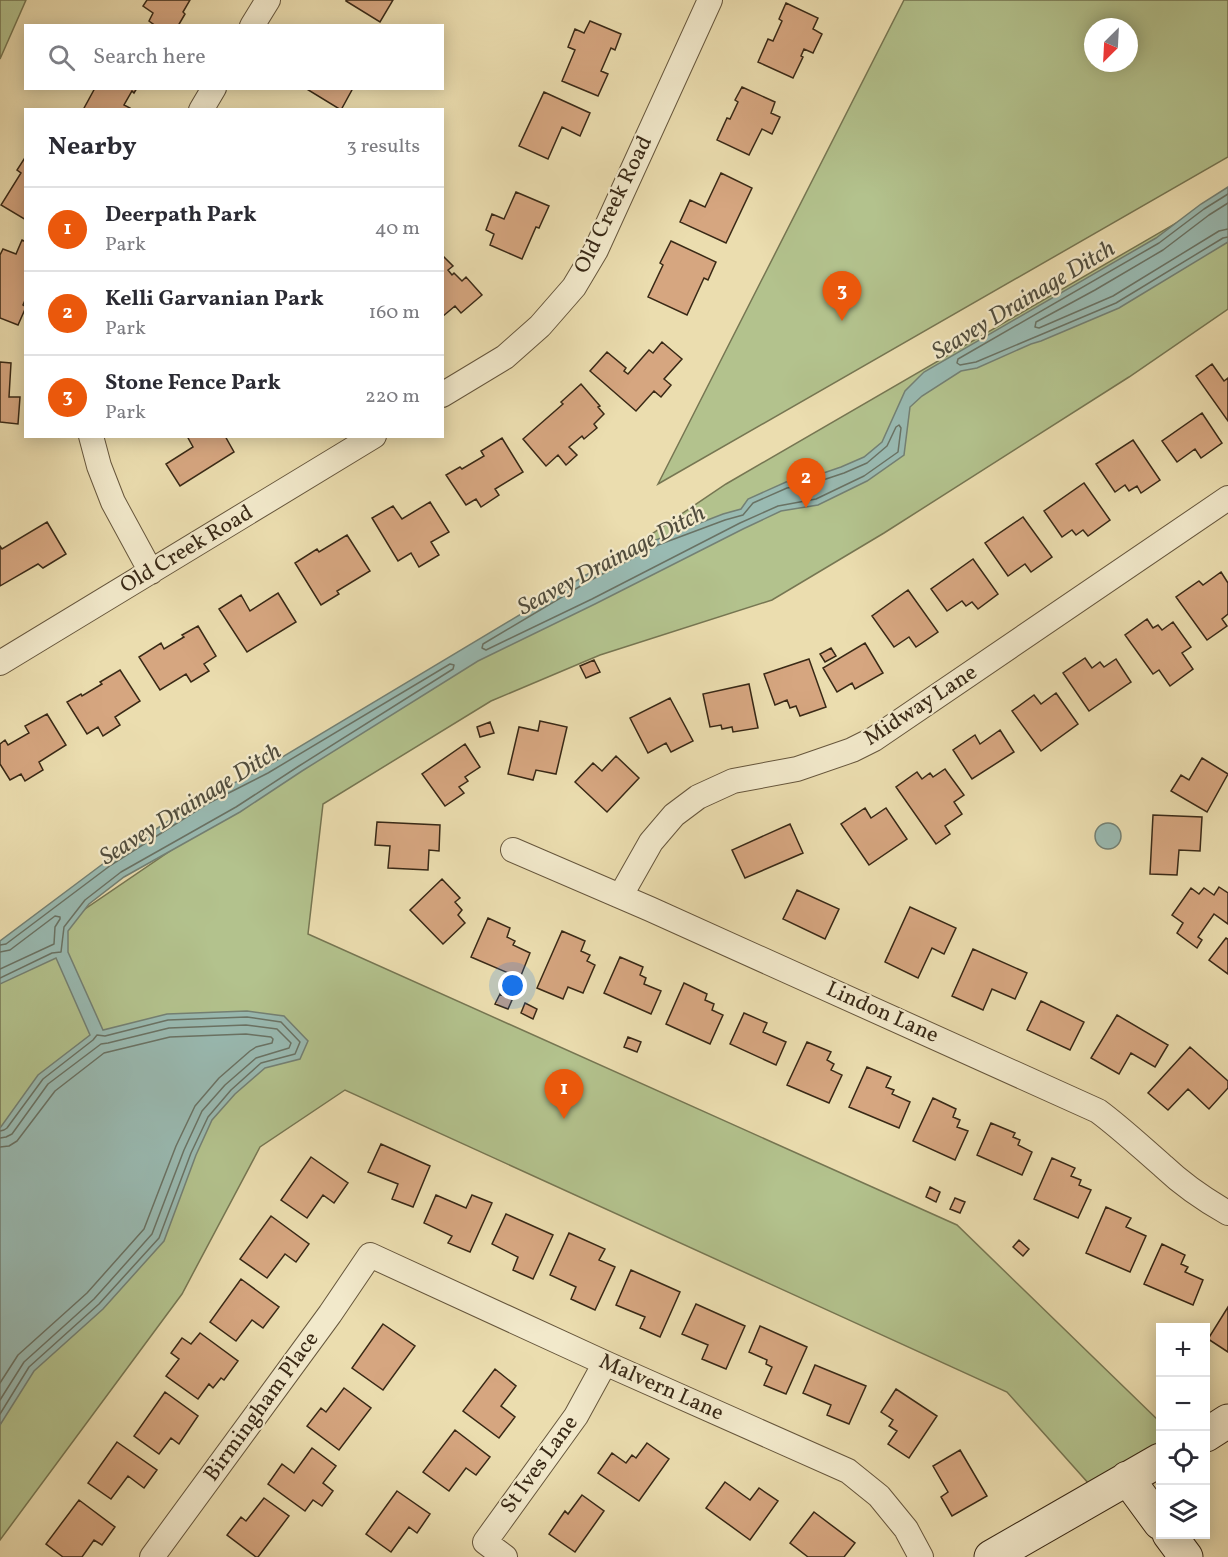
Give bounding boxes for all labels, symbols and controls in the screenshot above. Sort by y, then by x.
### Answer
north arrow [1084,18,1138,72]
search box [24,24,444,90]
icon: search [45,41,78,74]
text: Search here [93,42,206,73]
text: Nearby [48,129,137,165]
street label: Old Creek Road [567,131,661,279]
text: 3 results [346,133,420,161]
text: Deerpath Park [105,200,257,231]
text: 1 [63,215,72,243]
text: 40 m [375,215,420,243]
text: Park [105,231,146,259]
water label: Seavey Drainage Ditch [926,233,1122,369]
pin: 3 [822,272,862,321]
text: Kelli Garvanian Park [105,284,324,315]
text: 2 [62,299,73,327]
text: 160 m [368,299,420,327]
text: Park [105,315,146,343]
text: Stone Fence Park [105,368,281,399]
text: 3 [62,383,73,411]
text: 220 m [365,383,420,411]
text: Park [105,399,146,427]
pin: 2 [786,458,826,508]
water label: Seavey Drainage Ditch [512,497,712,625]
street label: Old Creek Road [115,498,259,602]
street label: Midway Lane [858,658,984,754]
water label: Seavey Drainage Ditch [94,735,288,875]
your location [498,971,527,1000]
street label: Lindon Lane [821,974,943,1052]
pin: 1 [544,1070,584,1119]
map controls [1156,1323,1210,1539]
button: + [1156,1323,1210,1377]
street label: Birmingham Place [197,1326,327,1488]
street label: Malvern Lane [594,1347,728,1429]
button: − [1156,1377,1210,1431]
street label: St Ives Lane [494,1410,586,1520]
button: locate [1156,1431,1210,1485]
button: layers [1156,1485,1210,1539]

